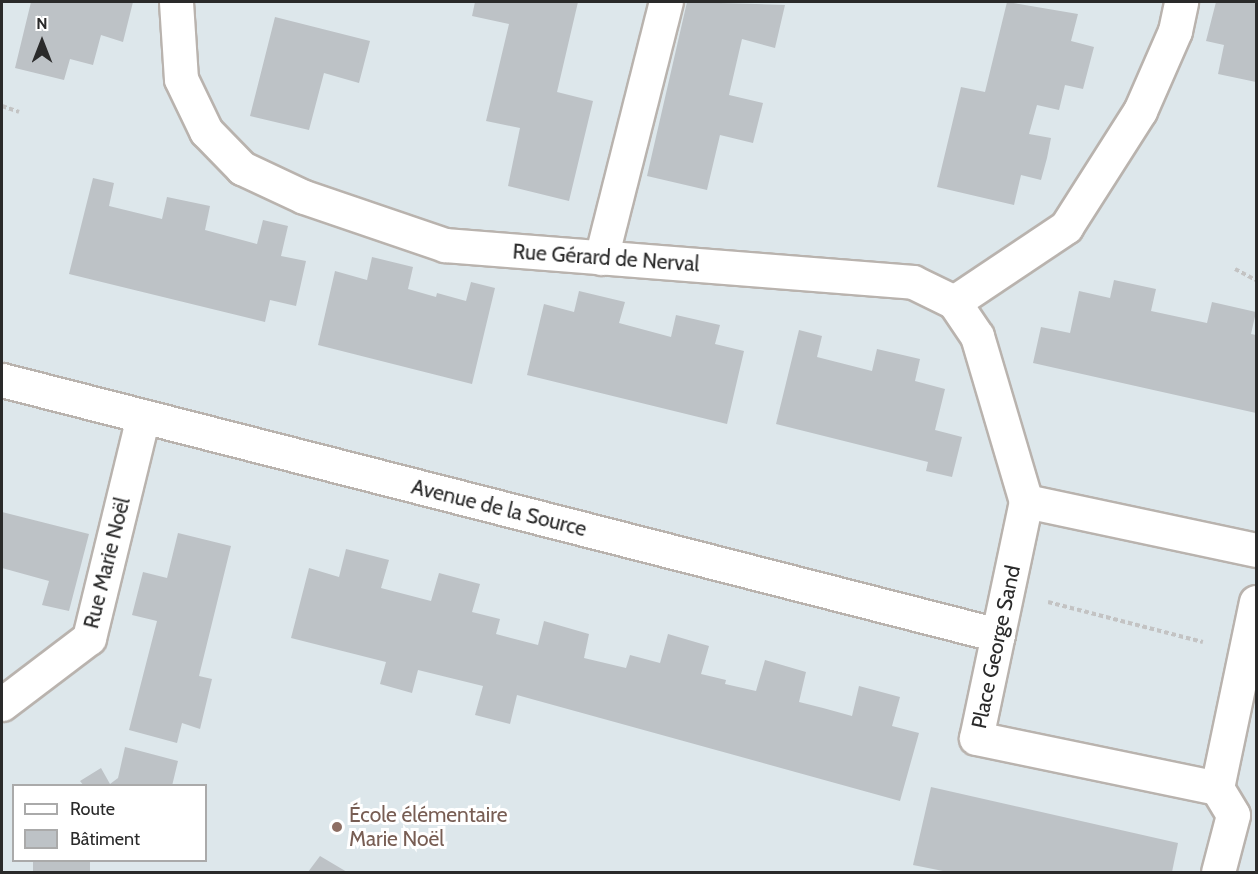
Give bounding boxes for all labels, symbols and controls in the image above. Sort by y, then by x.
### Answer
north arrow [12,12,72,72]
text: N [36,14,48,33]
street label: Rue Gérard de Nerval [512,239,700,277]
street label: Avenue de la Source [409,474,589,542]
street label: Rue Marie Noël [79,495,135,631]
street label: Place George Sand [966,563,1026,731]
legend [12,784,207,862]
text: Route [70,798,115,820]
place label: École élémentaire Marie Noël [349,802,507,852]
marker: École élémentaire Marie Noël [330,820,344,834]
text: Bâtiment [70,828,140,850]

